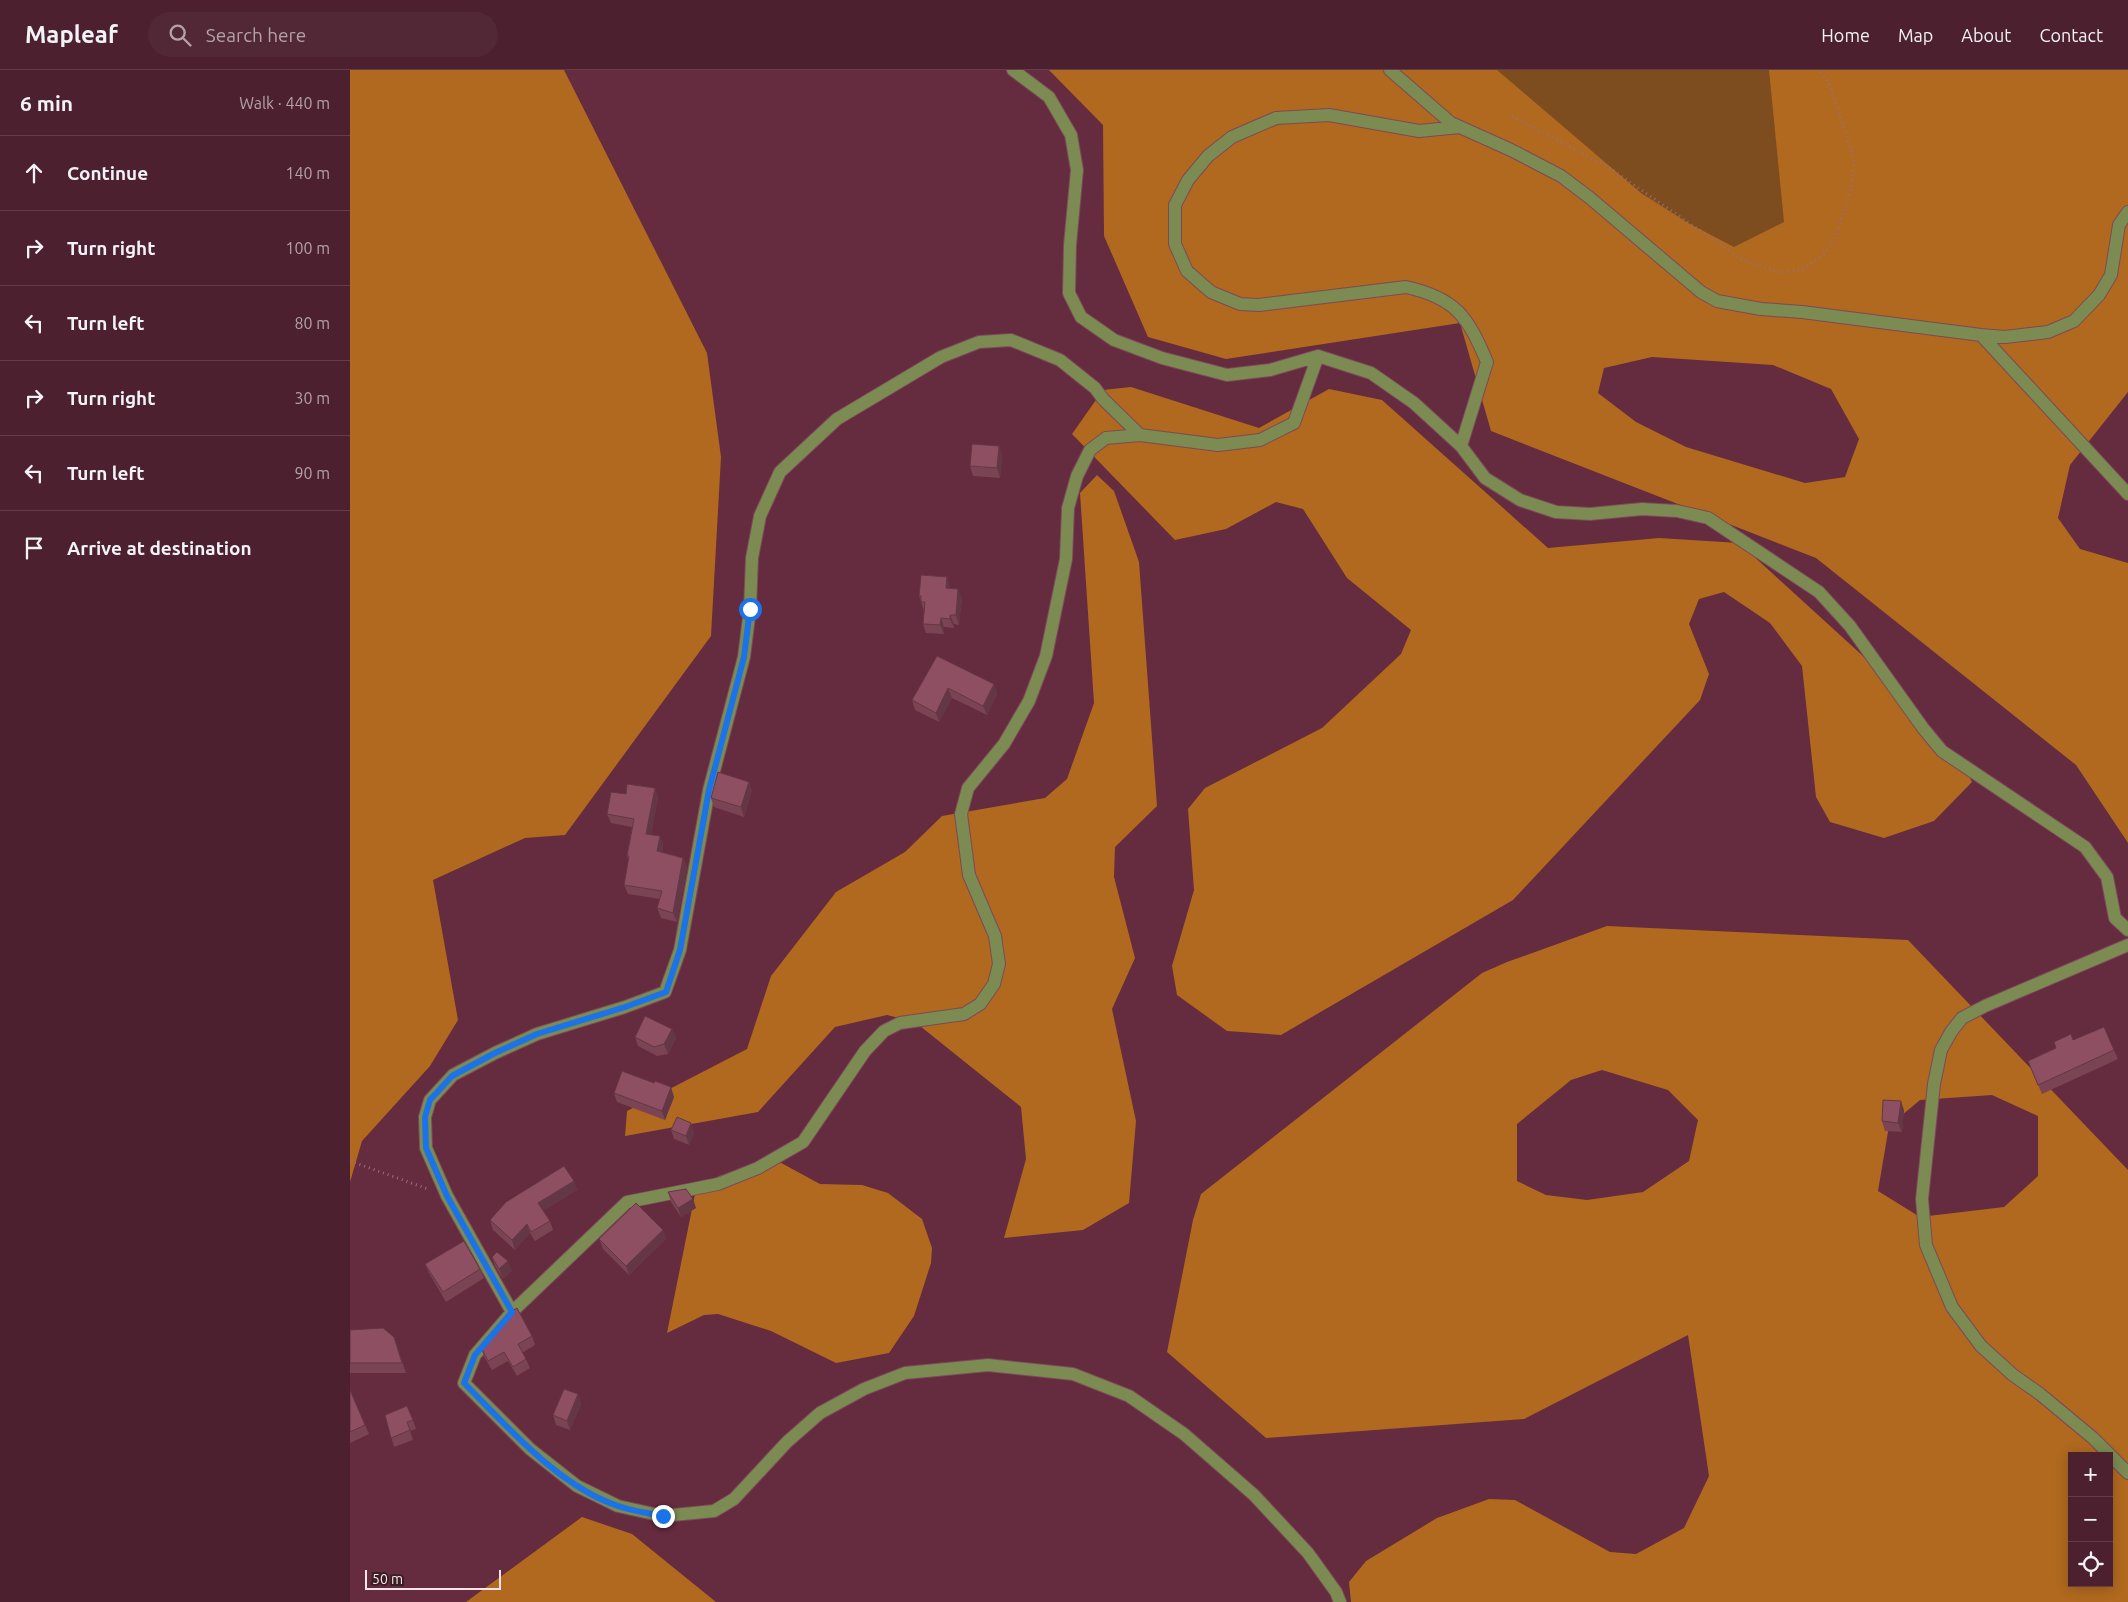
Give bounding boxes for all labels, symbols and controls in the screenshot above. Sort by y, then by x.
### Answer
search box [148,12,498,57]
text: Mapleaf [25,21,118,48]
icon: search [166,21,194,49]
text: Search here [206,24,306,46]
text: Home [1821,25,1870,45]
text: Map [1898,25,1933,45]
text: About [1961,25,2011,45]
text: Contact [2039,25,2103,45]
text: 6 min [20,91,73,115]
text: Walk · 440 m [239,94,330,112]
icon: ahead [20,159,48,187]
text: Continue [67,162,148,184]
text: 140 m [285,164,330,182]
icon: right [20,234,48,262]
text: Turn right [67,237,155,259]
text: 100 m [285,239,330,257]
icon: left [20,309,48,337]
text: Turn left [67,312,145,334]
text: 80 m [294,314,330,332]
icon: right [20,384,48,412]
text: Turn right [67,387,155,409]
text: 30 m [294,389,330,407]
icon: left [20,459,48,487]
text: Turn left [67,462,145,484]
text: 90 m [294,464,330,482]
icon: arrive [20,534,48,562]
text: Arrive at destination [67,537,252,559]
route start [739,598,762,621]
map controls [2068,1452,2113,1587]
button: + [2068,1452,2113,1497]
button: − [2068,1497,2113,1542]
route end [652,1505,675,1528]
button: locate [2068,1542,2113,1587]
scale bar [365,1567,501,1590]
text: 50 m [372,1571,403,1587]

